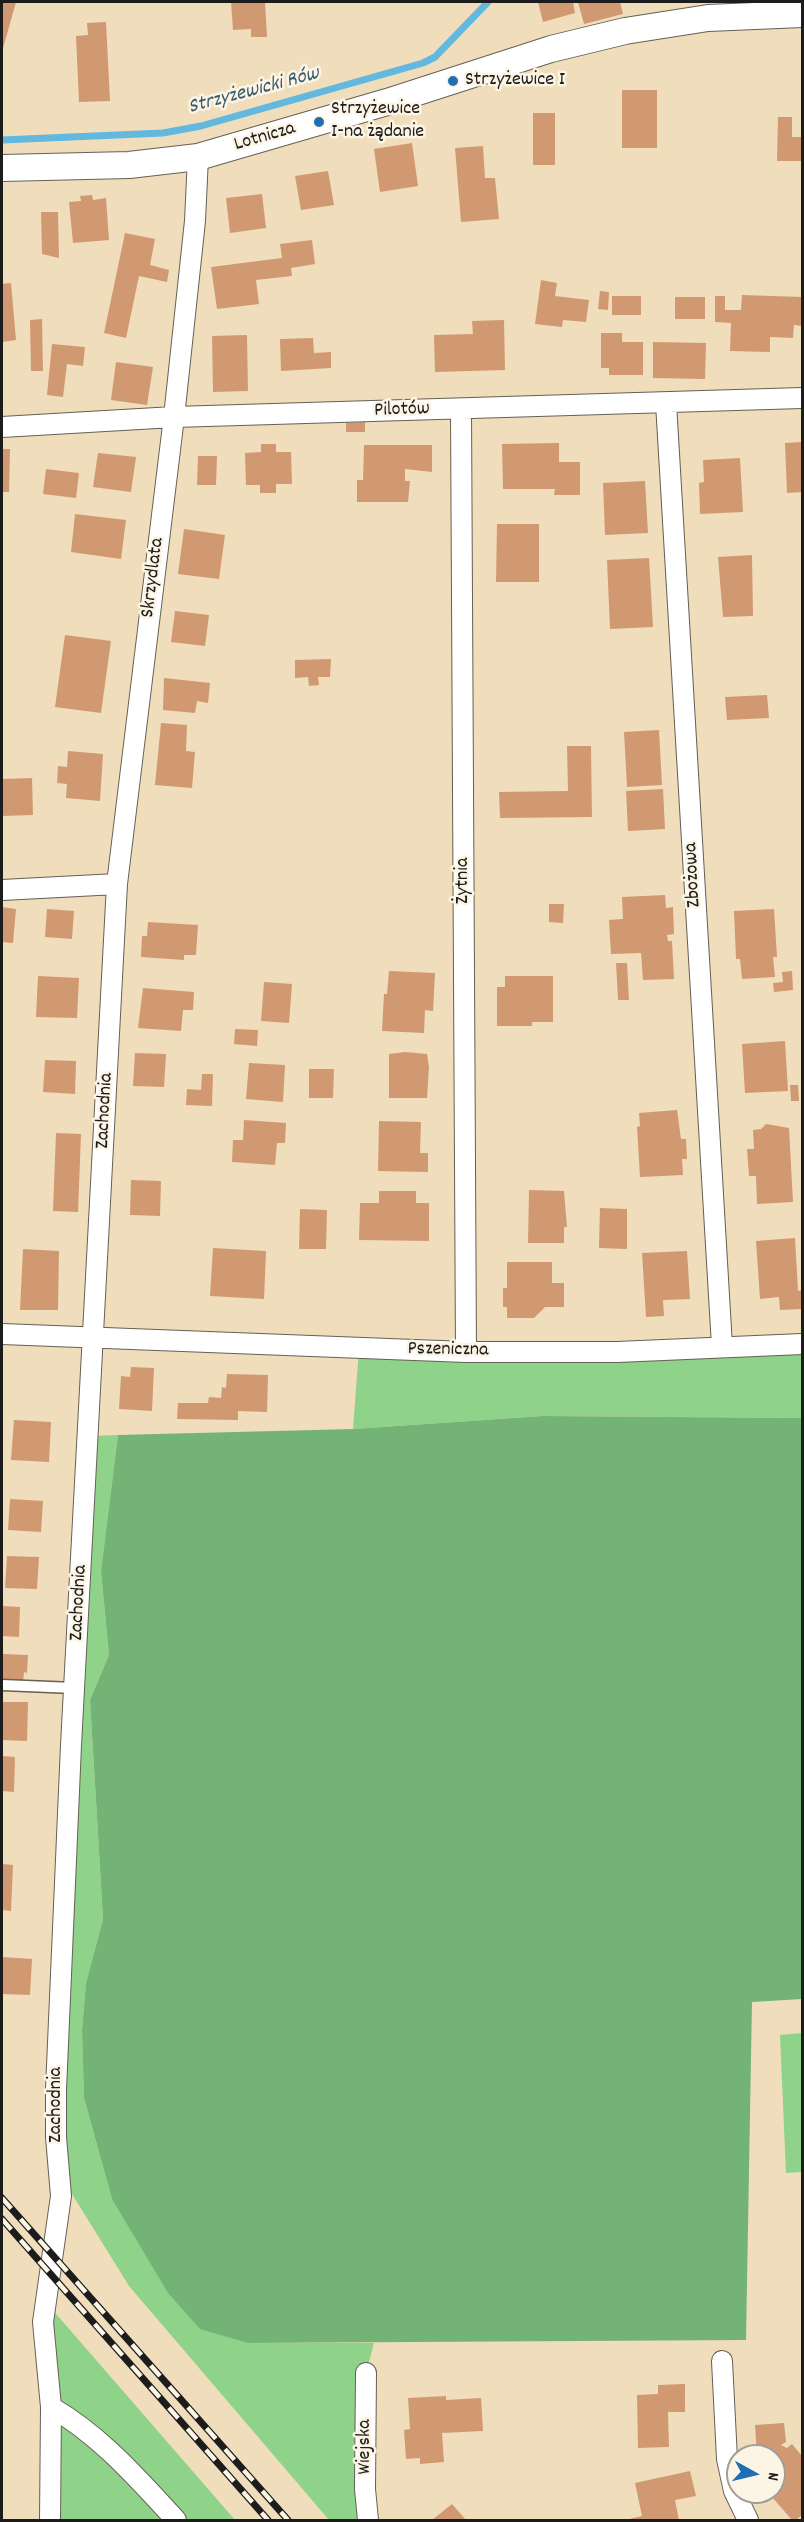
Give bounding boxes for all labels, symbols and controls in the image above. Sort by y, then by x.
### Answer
water label: Strzyżewicki Rów [186,62,322,122]
place label: Strzyżewice I [465,69,565,93]
marker: Strzyżewice I [446,74,460,88]
place label: Strzyżewice I-na żądanie [331,98,424,145]
marker: Strzyżewice I-na żądanie [312,115,326,129]
street label: Lotnicza [232,118,298,158]
street label: Pilotów [374,398,430,424]
street label: Skrzydlata [137,537,171,619]
street label: Zbożowa [680,842,708,908]
street label: Żytnia [452,858,476,904]
street label: Zachodnia [92,1072,120,1150]
street label: Pszeniczna [407,1338,489,1364]
street label: Zachodnia [66,1564,94,1642]
street label: Zachodnia [45,2067,69,2143]
street label: Wiejska [354,2419,378,2475]
north arrow [726,2444,786,2504]
text: N [760,2471,784,2482]

